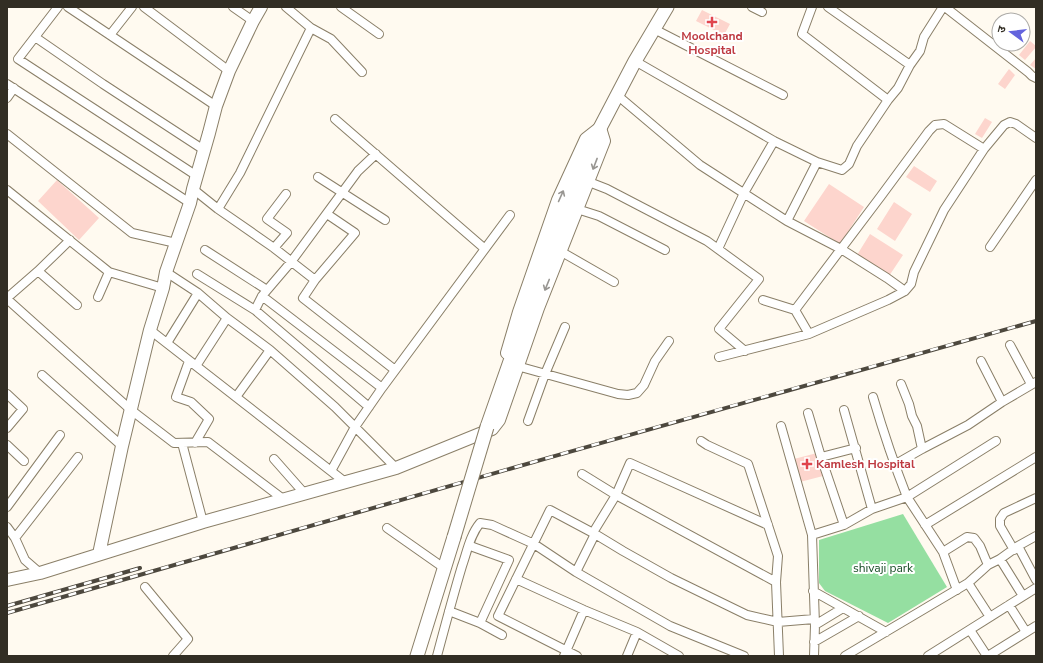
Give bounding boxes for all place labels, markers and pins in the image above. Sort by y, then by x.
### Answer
marker: Moolchand Hospital [706,16,718,28]
place label: Moolchand Hospital [681,28,743,58]
place label: Kamlesh Hospital [816,456,915,472]
marker: Kamlesh Hospital [801,458,813,470]

